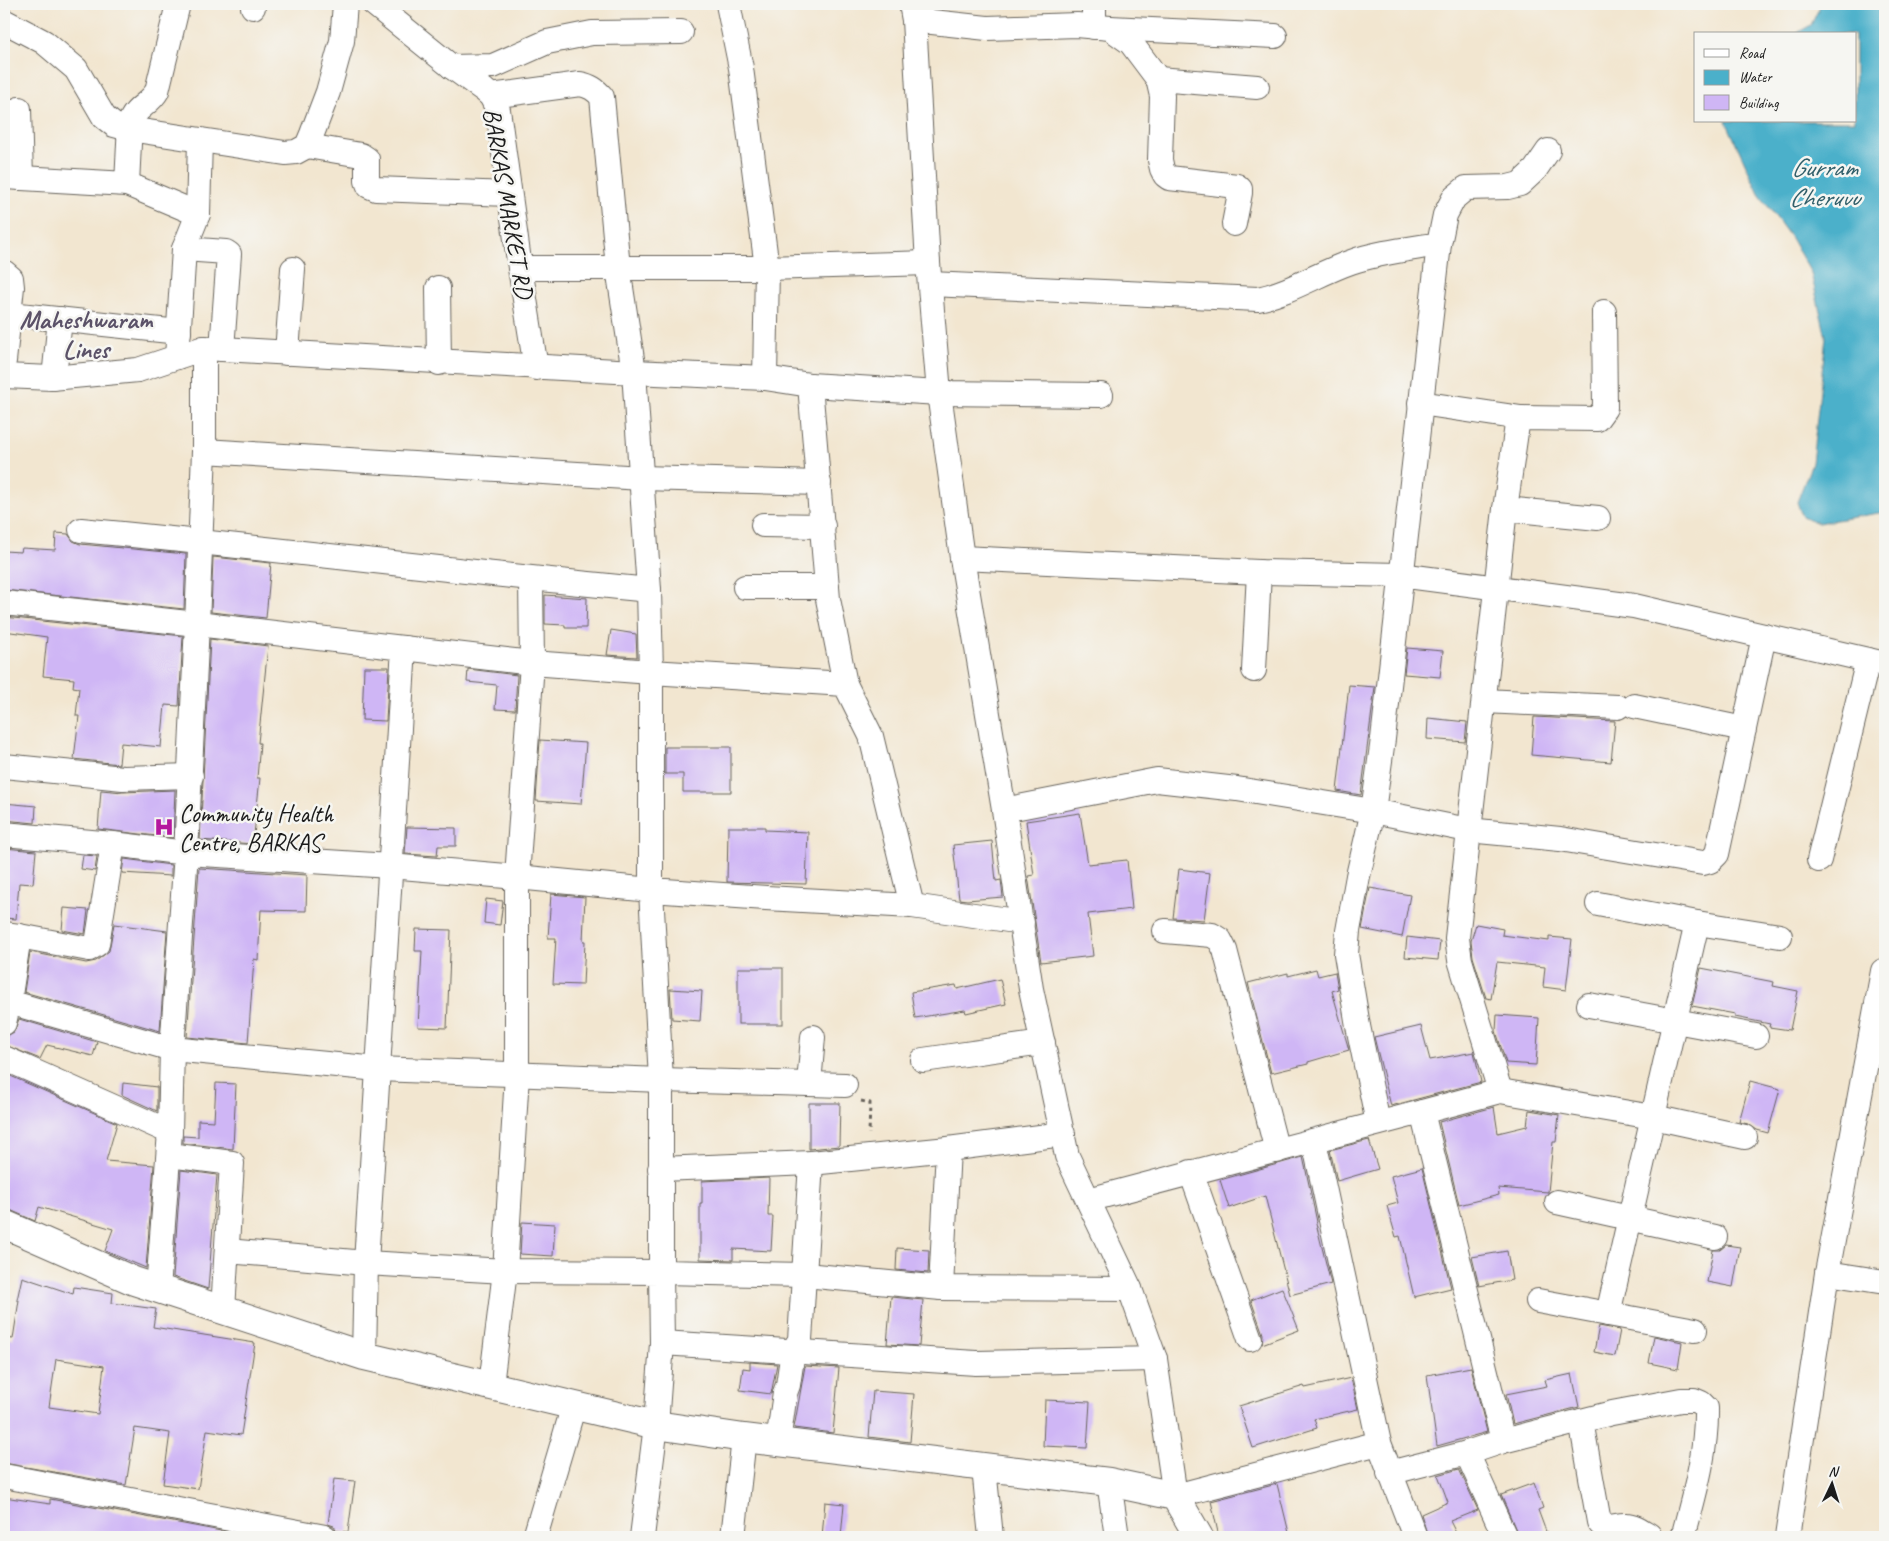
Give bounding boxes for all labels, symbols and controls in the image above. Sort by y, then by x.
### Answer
legend [1694,32,1856,122]
text: Road [1739,44,1766,63]
text: Water [1739,68,1773,87]
text: Building [1739,94,1779,113]
street label: BARKAS MARKET RD [476,106,541,303]
water label: Gurram Cheruvu [1789,151,1862,214]
district label: Maheshwaram Lines [20,303,154,366]
place label: Community Health Centre, BARKAS [179,798,335,859]
hospital icon: Community Health Centre, BARKAS [153,816,175,838]
north arrow [1806,1458,1856,1508]
text: N [1828,1463,1840,1480]

